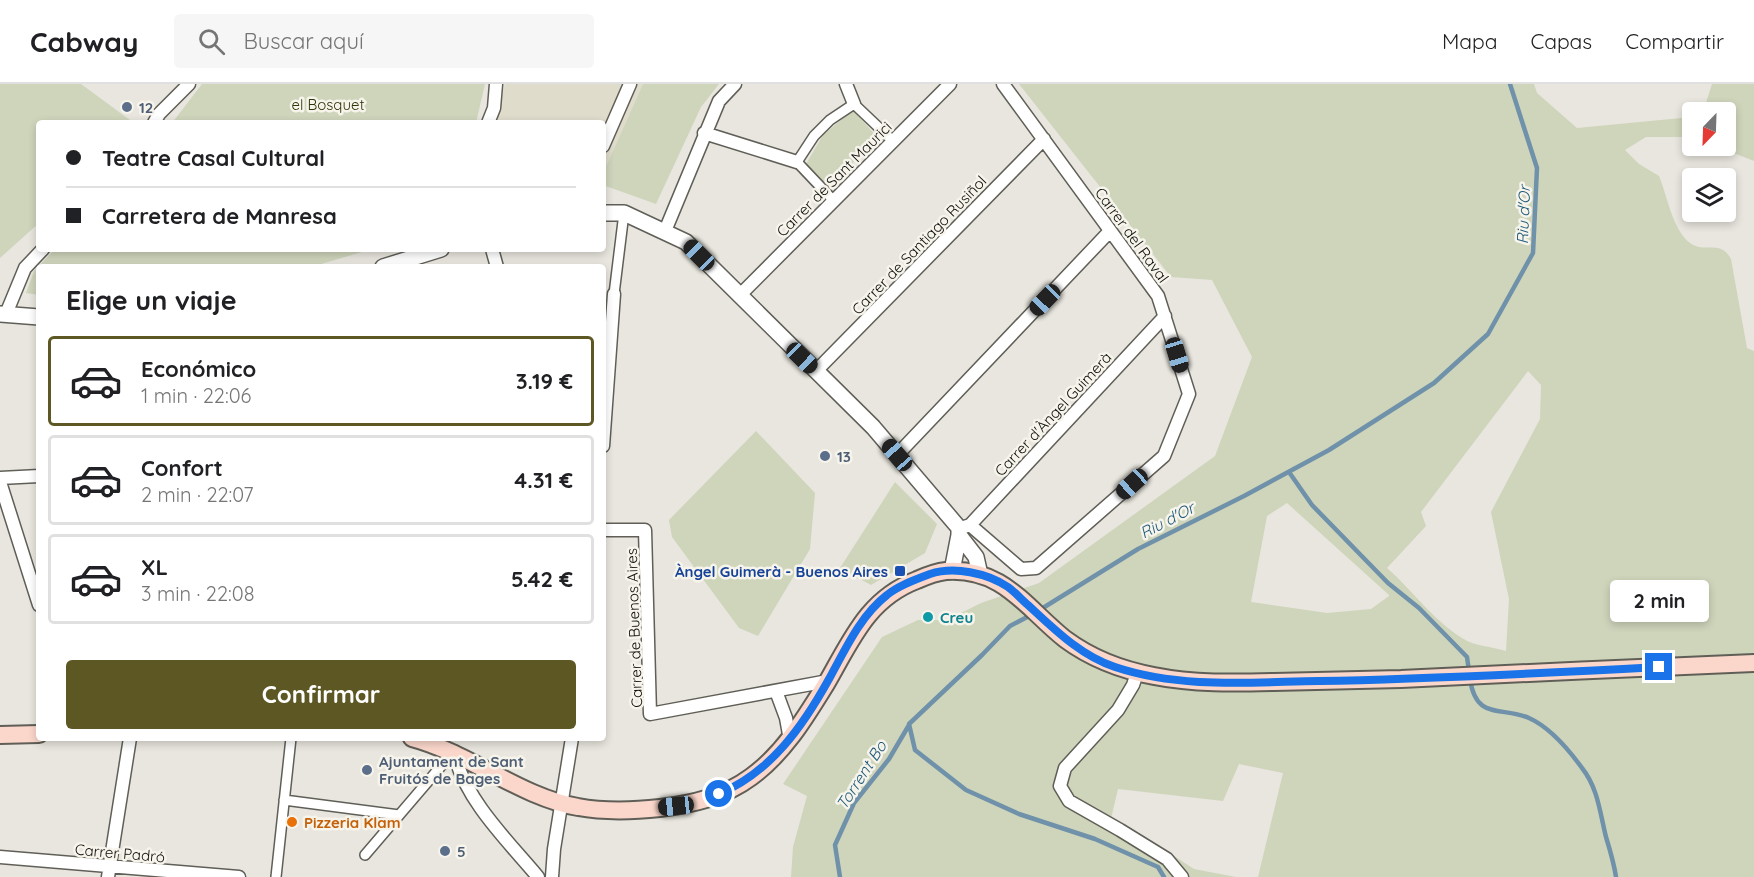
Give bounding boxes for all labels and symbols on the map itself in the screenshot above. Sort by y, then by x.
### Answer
park label: el Bosquet [291,95,365,114]
place label: 12 [139,98,153,117]
marker: 12 [120,100,134,114]
north arrow [1682,102,1736,156]
street label: Carrer de Sant Maurici [772,117,896,241]
street label: Carrer de Santiago Rusiñol [848,172,990,318]
water label: Riu d'Or [1512,183,1534,245]
street label: Carrer del Raval [1091,184,1173,286]
car [680,236,718,274]
car [1026,281,1064,319]
car [1163,335,1191,375]
car [783,339,821,377]
street label: Carrer d'Àngel Guimerà [991,348,1115,480]
car [878,436,916,474]
place label: 13 [837,447,851,466]
marker: 13 [818,449,832,463]
car [1113,465,1151,503]
water label: Riu d'Or [1136,497,1199,543]
street label: Carrer de Buenos Aires [622,548,646,708]
place label: Àngel Guimerà - Buenos Aires [675,562,888,581]
marker: Àngel Guimerà - Buenos Aires [893,564,907,578]
callout: 2 min [1610,580,1708,622]
place label: Creu [940,608,973,627]
marker: Creu [921,610,935,624]
route end [1645,653,1672,680]
water label: Torrent Bo [832,736,891,813]
place label: Ajuntament de Sant Fruitós de Bages [379,752,524,788]
marker: Ajuntament de Sant Fruitós de Bages [360,763,374,777]
route start [705,780,732,807]
car [657,795,695,817]
place label: Pizzeria Klam [304,813,401,832]
marker: Pizzeria Klam [285,815,299,829]
street label: Carrer Padró [74,840,166,866]
place label: 5 [457,842,466,861]
marker: 5 [438,844,452,858]

